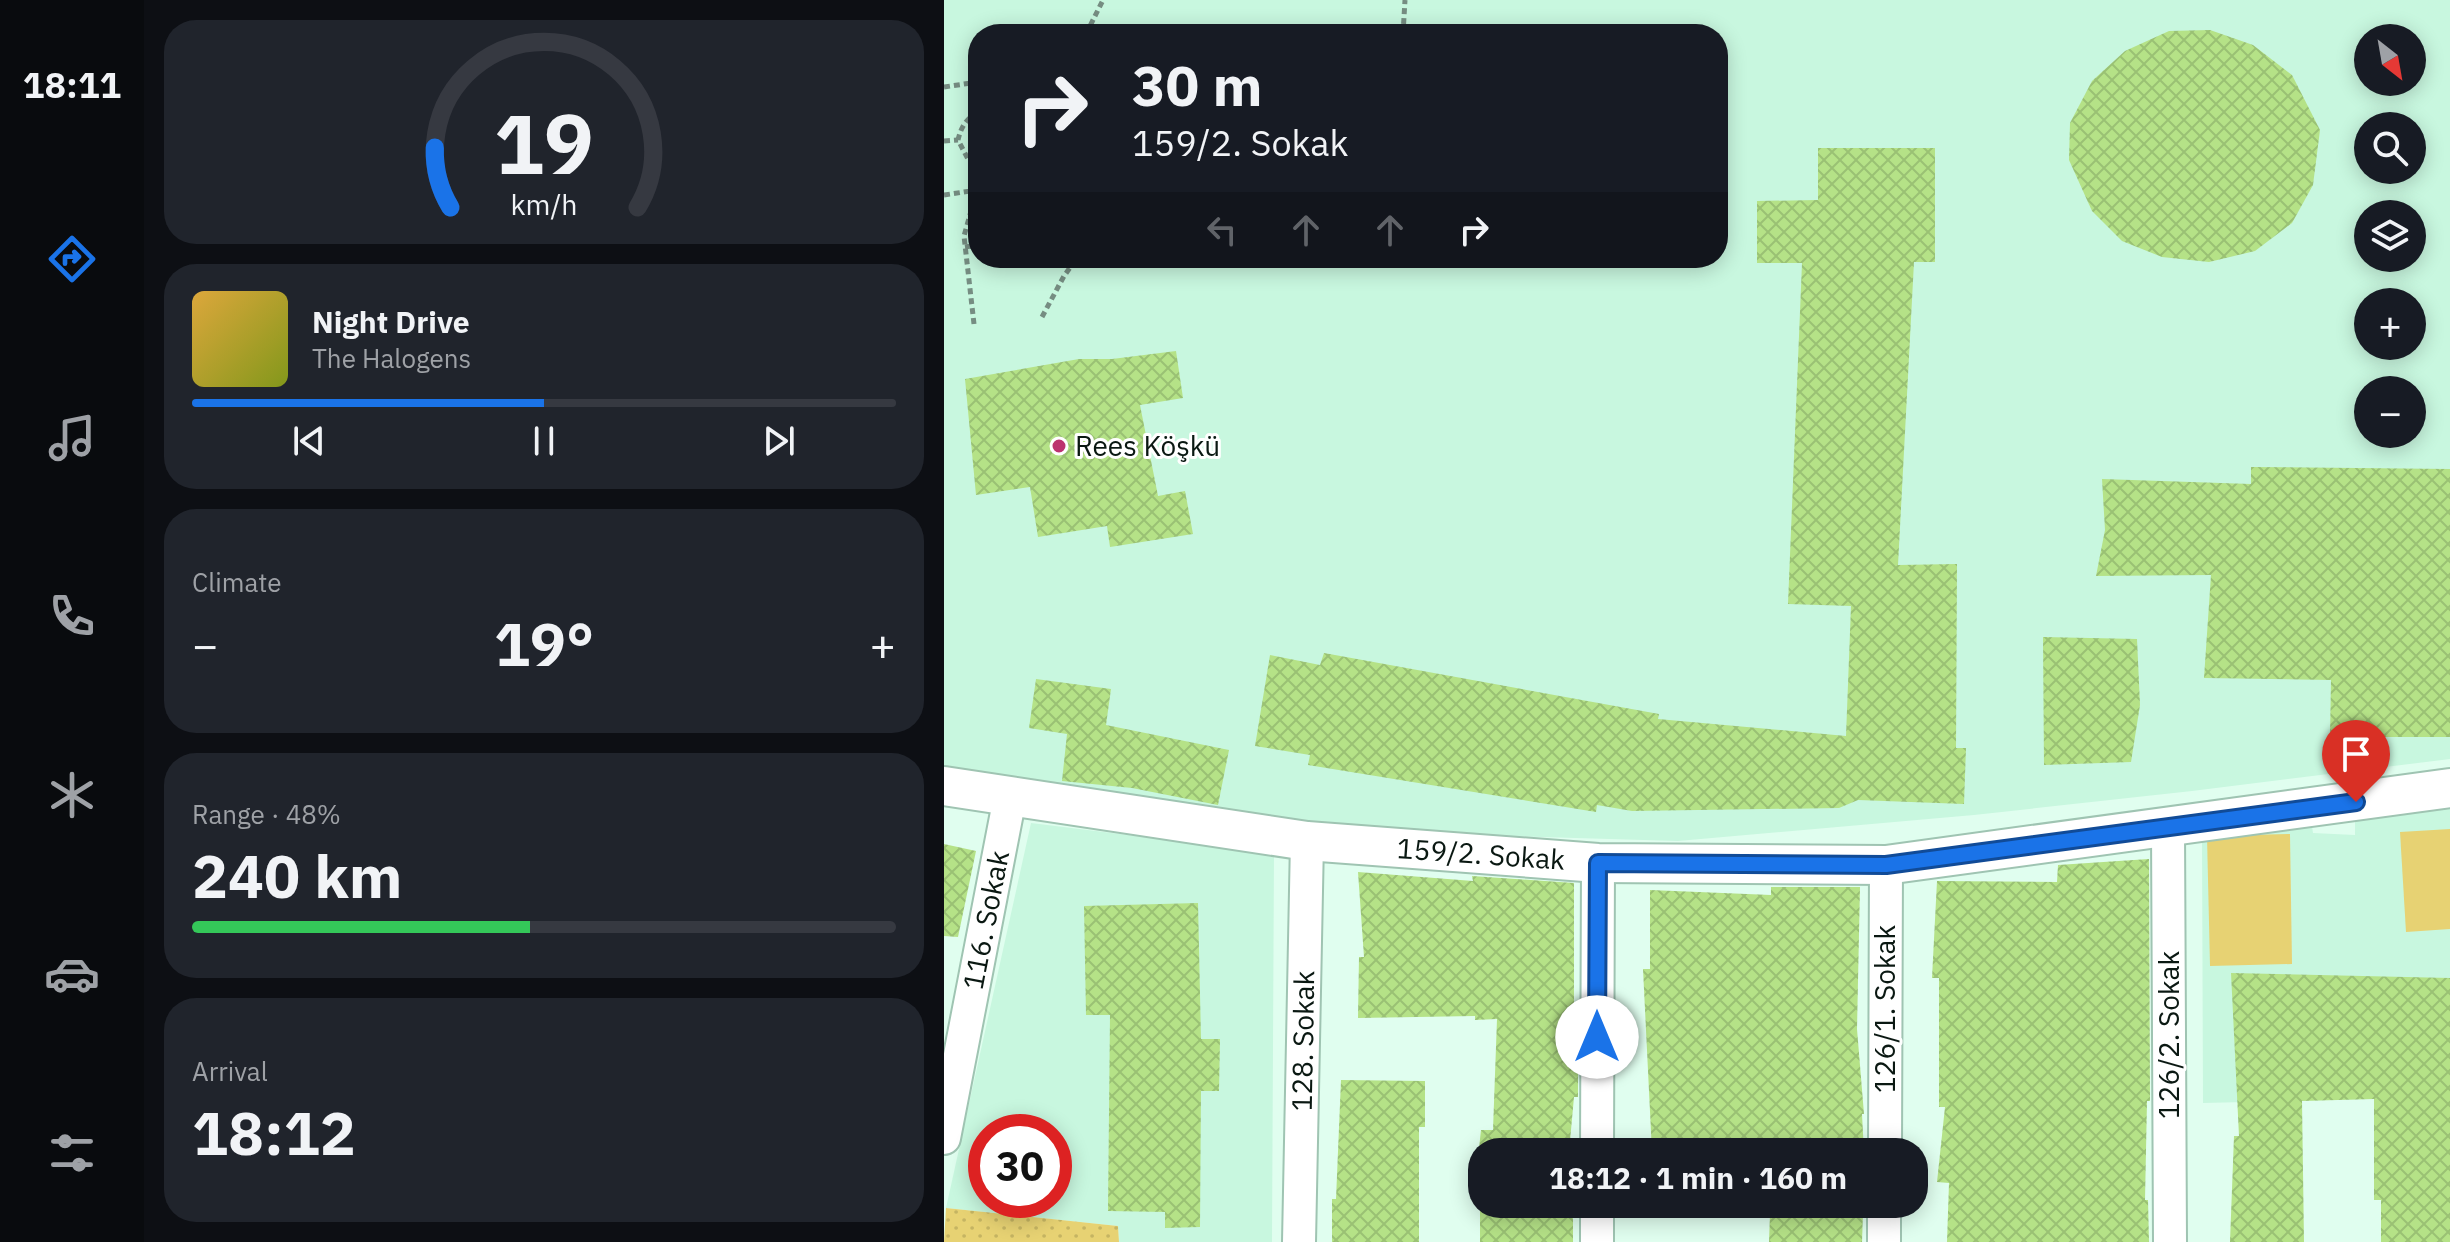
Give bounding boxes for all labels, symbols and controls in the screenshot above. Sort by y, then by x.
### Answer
north arrow [2354,24,2426,96]
map controls [2354,24,2426,448]
text: 30 m [1132,49,1262,121]
icon: right [1000,56,1104,160]
text: 18:11 [23,61,121,108]
text: 19 [494,89,594,197]
button: search [2354,112,2426,184]
text: 159/2. Sokak [1132,119,1349,166]
text: km/h [510,186,578,223]
button: layers [2354,200,2426,272]
icon: left [1200,208,1244,252]
icon: ahead [1284,208,1328,252]
icon: ahead [1368,208,1412,252]
icon: right [1452,208,1496,252]
icon: directions [44,231,100,287]
button: + [2354,288,2426,360]
text: Night Drive [312,302,470,341]
text: The Halogens [312,341,471,375]
button: − [2354,376,2426,448]
icon: music [44,410,100,466]
icon: previous [287,419,331,463]
icon: pause [522,419,566,463]
icon: next [757,419,801,463]
place label: Rees Köşkü [1075,427,1220,464]
marker: Rees Köşkü [1050,437,1068,455]
text: Climate [192,565,282,599]
icon: phone [44,588,100,644]
text: 19° [494,604,594,683]
text: − [192,616,218,673]
text: + [870,616,896,673]
pin [2322,720,2390,802]
icon: arrive [2334,732,2378,776]
icon: climate [44,767,100,823]
text: Range · 48% [192,797,341,831]
street label: 159/2. Sokak [1396,829,1567,878]
text: 240 km [192,836,402,915]
street label: 116. Sokak [954,847,1017,993]
street label: 126/1. Sokak [1866,925,1903,1093]
icon: car [44,946,100,1002]
street label: 126/2. Sokak [2150,951,2187,1119]
street label: 128. Sokak [1283,970,1322,1112]
position arrow [1555,995,1639,1079]
text: Arrival [192,1054,268,1088]
text: 18:12 [192,1093,356,1172]
speed limit sign: 30 [968,1114,1072,1218]
icon: filters [44,1125,100,1181]
text: 18:12 · 1 min · 160 m [1549,1158,1847,1197]

